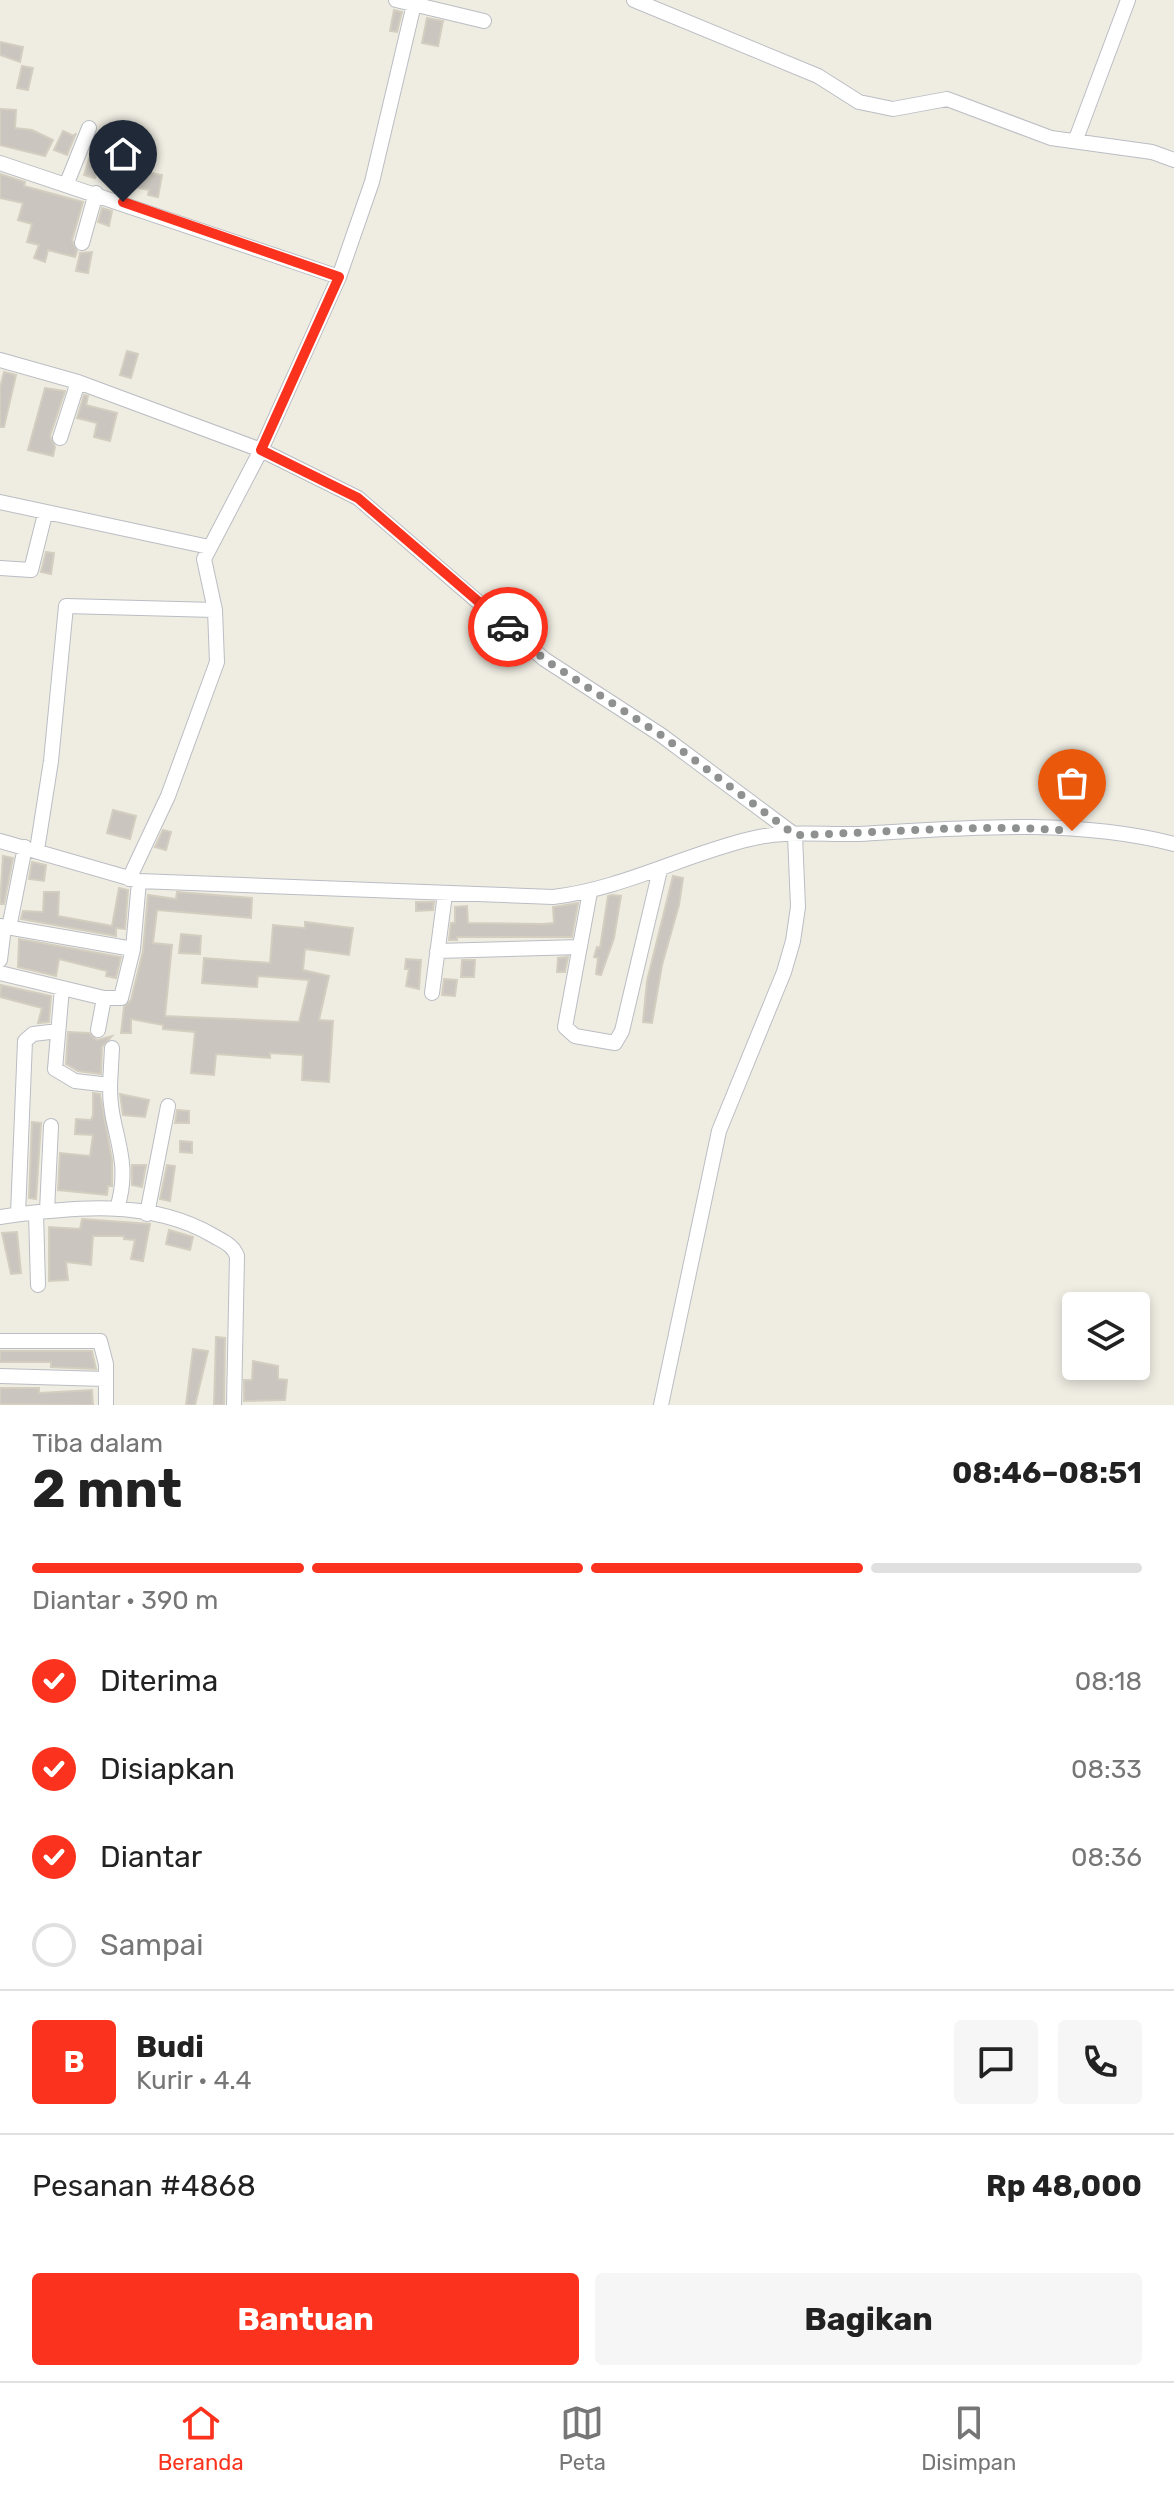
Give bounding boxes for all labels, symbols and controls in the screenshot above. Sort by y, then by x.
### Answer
pin [89,120,157,202]
icon: home [101,132,145,176]
courier [468,587,548,667]
icon: car [486,605,530,649]
pin [1038,749,1106,831]
icon: bag [1050,761,1094,805]
map controls [1062,1292,1150,1380]
button: layers [1062,1292,1150,1380]
text: Tiba dalam [32,1428,163,1459]
text: 08:46–08:51 [952,1455,1142,1491]
text: 2 mnt [32,1458,182,1520]
text: Diantar · 390 m [32,1585,218,1616]
icon: check [32,1659,76,1703]
text: Diterima [100,1663,218,1699]
text: 08:18 [1075,1666,1142,1697]
icon: check [32,1747,76,1791]
text: Disiapkan [100,1751,235,1787]
text: 08:33 [1071,1754,1142,1785]
icon: check [32,1835,76,1879]
text: Diantar [100,1839,202,1875]
text: 08:36 [1071,1842,1142,1873]
text: Sampai [100,1927,204,1963]
button: chat [954,2020,1038,2104]
button: phone [1058,2020,1142,2104]
text: Budi [136,2029,204,2065]
text: B [63,2044,85,2080]
text: Kurir · 4.4 [136,2065,252,2096]
text: Pesanan #4868 [32,2168,256,2204]
text: Rp 48,000 [986,2168,1142,2204]
button: Bantuan [32,2273,579,2365]
button: Bagikan [595,2273,1142,2365]
tab: Beranda [158,2401,244,2476]
tab: Peta [559,2401,606,2476]
tab: Disimpan [921,2401,1016,2476]

